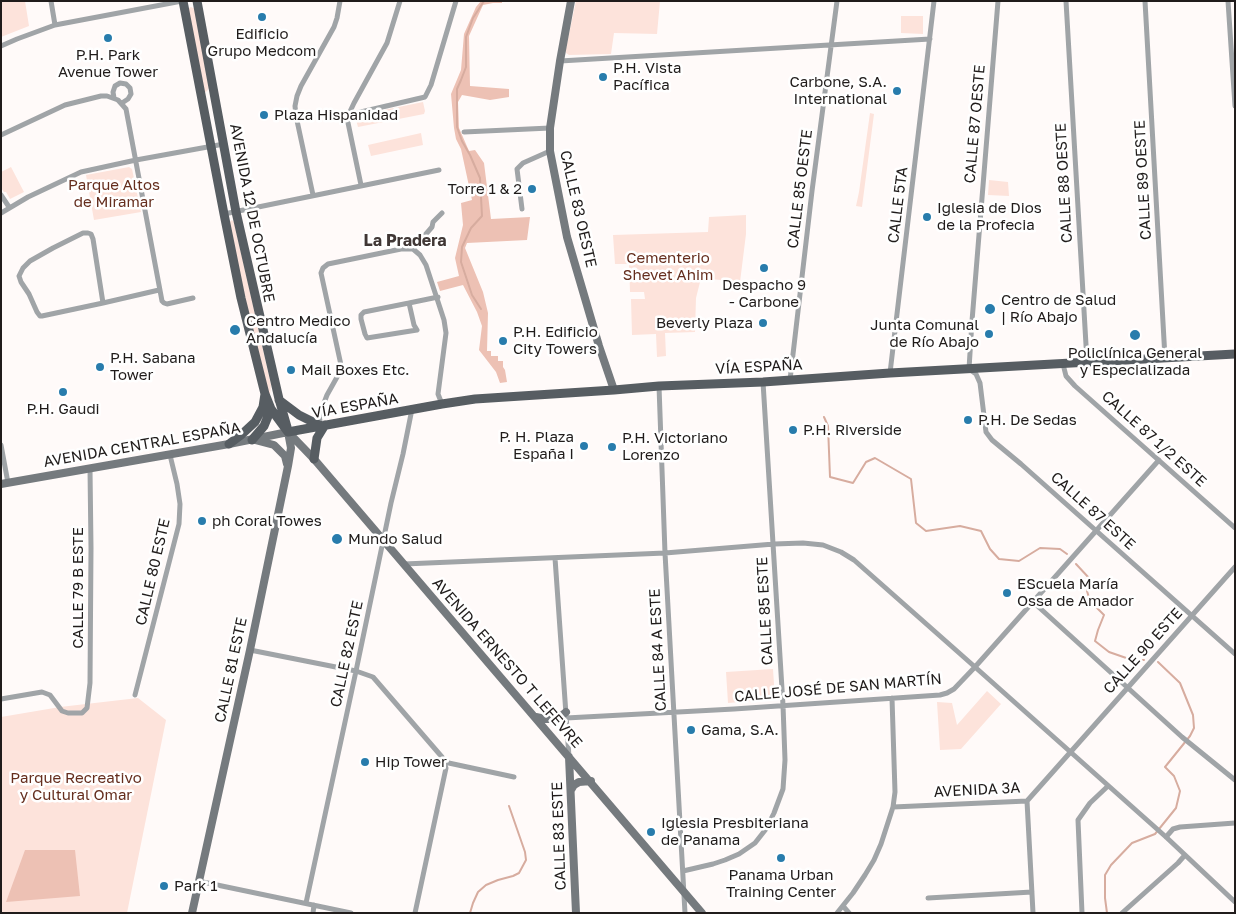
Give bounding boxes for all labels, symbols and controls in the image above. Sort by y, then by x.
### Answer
marker: Edificio Grupo Medcom [256,11,268,23]
place label: Edificio Grupo Medcom [208,25,316,60]
marker: P.H. Park Avenue Tower [102,32,114,44]
place label: P.H. Park Avenue Tower [58,46,158,81]
place label: P.H. Vista Pacífica [613,59,681,94]
street label: CALLE 87 OESTE [961,64,989,184]
marker: P.H. Vista Pacífica [597,71,609,83]
place label: Carbone, S.A. International [790,73,887,108]
marker: Carbone, S.A. International [891,85,903,97]
place label: Plaza Hispanidad [274,106,398,124]
marker: Plaza Hispanidad [258,109,270,121]
street label: CALLE 89 OESTE [1131,120,1155,240]
street label: AVENIDA 12 DE OCTUBRE [226,122,278,304]
street label: CALLE 88 OESTE [1052,123,1076,243]
street label: CALLE 85 OESTE [784,128,816,250]
street label: CALLE 83 OESTE [556,149,600,269]
street label: CALLE 5TA [884,166,912,244]
park label: Parque Altos de Miramar [68,176,160,211]
place label: Torre 1 & 2 [448,180,522,198]
marker: Torre 1 & 2 [526,183,538,195]
place label: Iglesia de Dios de la Profecia [937,199,1042,234]
marker: Iglesia de Dios de la Profecia [921,211,933,223]
district label: La Pradera [363,231,447,251]
park label: Cementerio Shevet Ahim [623,249,713,284]
marker: Despacho 9 - Carbone [758,262,770,274]
place label: Despacho 9 - Carbone [722,276,806,311]
place label: Centro de Salud | Río Abajo [1001,291,1116,326]
marker: Centro de Salud | Río Abajo [983,302,997,316]
place label: Centro Medico Andalucía [246,312,350,347]
place label: Beverly Plaza [656,314,753,332]
place label: Junta Comunal de Río Abajo [870,316,979,351]
marker: Beverly Plaza [757,317,769,329]
marker: Centro Medico Andalucía [228,323,242,337]
place label: P.H. Edificio City Towers [513,323,598,358]
marker: Junta Comunal de Río Abajo [983,328,995,340]
marker: Policlínica General y Especializada [1128,328,1142,342]
marker: P.H. Edificio City Towers [497,335,509,347]
place label: Policlínica General y Especializada [1068,344,1202,379]
place label: P.H. Sabana Tower [110,349,195,384]
street label: VÍA ESPAÑA [715,356,803,378]
marker: P.H. Sabana Tower [94,361,106,373]
place label: Mail Boxes Etc. [301,361,410,379]
marker: Mail Boxes Etc. [285,364,297,376]
marker: P.H. Gaudi [57,386,69,398]
street label: CALLE 87 1/2 ESTE [1098,387,1210,491]
street label: VÍA ESPAÑA [310,390,400,422]
place label: P.H. Gaudi [26,400,100,418]
place label: P.H. De Sedas [978,411,1077,429]
marker: P.H. De Sedas [962,414,974,426]
street label: AVENIDA CENTRAL ESPAÑA [42,419,242,471]
place label: P.H. Riverside [803,421,902,439]
marker: P.H. Riverside [787,424,799,436]
place label: P. H. Plaza España I [499,428,574,463]
place label: P.H. Victoriano Lorenzo [622,429,728,464]
marker: P. H. Plaza España I [578,440,590,452]
marker: P.H. Victoriano Lorenzo [606,441,618,453]
street label: CALLE 87 ESTE [1047,468,1139,554]
place label: ph Coral Towes [212,512,322,530]
marker: ph Coral Towes [196,515,208,527]
street label: CALLE 80 ESTE [132,517,174,627]
street label: CALLE 79 B ESTE [69,527,87,649]
place label: Mundo Salud [348,530,442,548]
marker: Mundo Salud [330,532,344,546]
street label: CALLE 85 ESTE [753,556,777,666]
street label: AVENIDA ERNESTO T LEFEVRE [428,574,586,752]
place label: EScuela María Ossa de Amador [1017,575,1134,610]
marker: EScuela María Ossa de Amador [1001,587,1013,599]
street label: CALLE 84 A ESTE [646,588,670,712]
street label: CALLE 82 ESTE [327,599,367,709]
street label: CALLE 90 ESTE [1100,604,1186,698]
street label: CALLE 81 ESTE [211,616,251,724]
street label: CALLE JOSÉ DE SAN MARTÍN [733,670,943,706]
place label: Gama, S.A. [701,721,779,739]
marker: Gama, S.A. [685,724,697,736]
place label: Hip Tower [375,753,447,771]
marker: Hip Tower [359,756,371,768]
park label: Parque Recreativo y Cultural Omar [10,769,142,804]
street label: AVENIDA 3A [933,779,1021,801]
street label: CALLE 83 ESTE [548,781,570,891]
place label: Iglesia Presbiteriana de Panama [661,814,809,849]
marker: Iglesia Presbiteriana de Panama [645,826,657,838]
marker: Panama Urban Training Center [775,852,787,864]
place label: Panama Urban Training Center [726,866,836,901]
place label: Park 1 [174,877,217,895]
marker: Park 1 [158,880,170,892]

